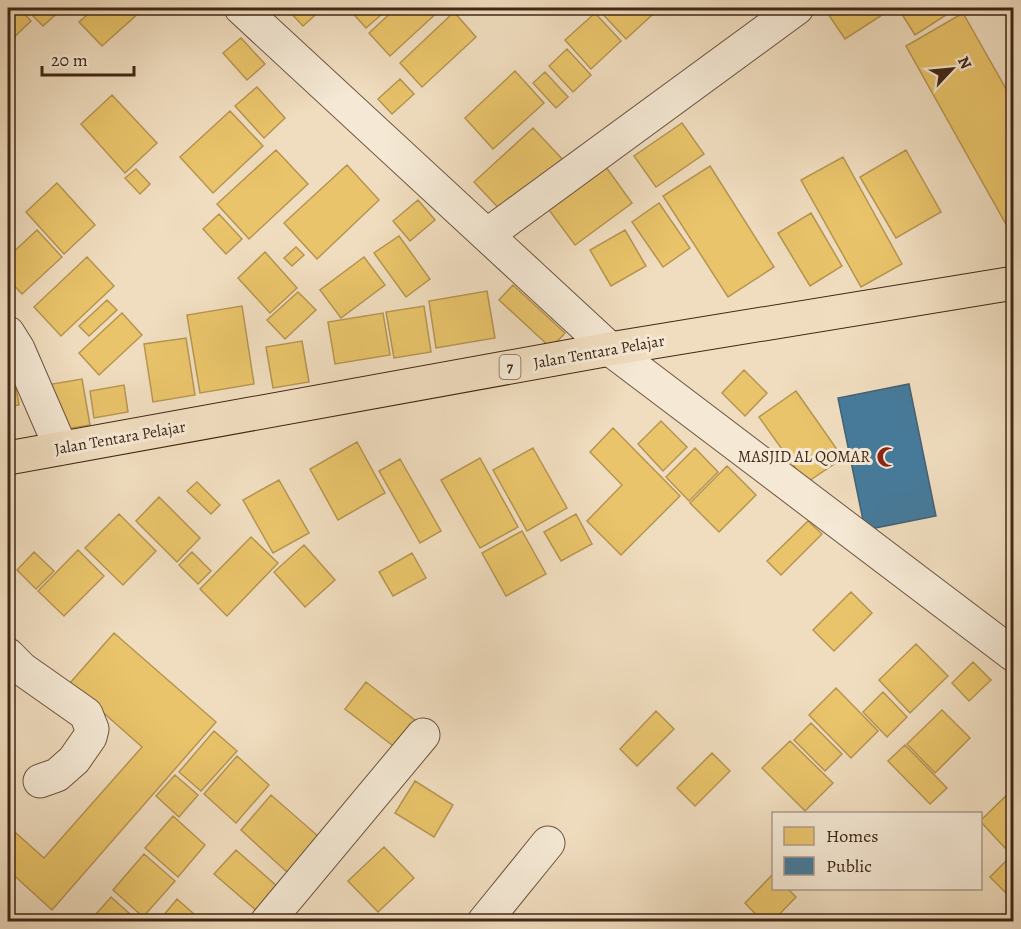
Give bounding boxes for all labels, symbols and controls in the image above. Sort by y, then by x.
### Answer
scale bar [42,39,134,77]
north arrow [922,39,982,99]
text: 20 m [51,48,88,72]
text: N [952,53,977,73]
street label: Jalan Tentara Pelajar [532,330,666,374]
road number: 7 [500,355,520,379]
street label: Jalan Tentara Pelajar [53,416,187,460]
mosque icon: MASJID AL QOMAR [875,445,899,469]
place label: MASJID AL QOMAR [738,446,870,468]
legend [772,812,982,890]
text: Homes [826,824,878,848]
text: Public [826,854,872,878]

